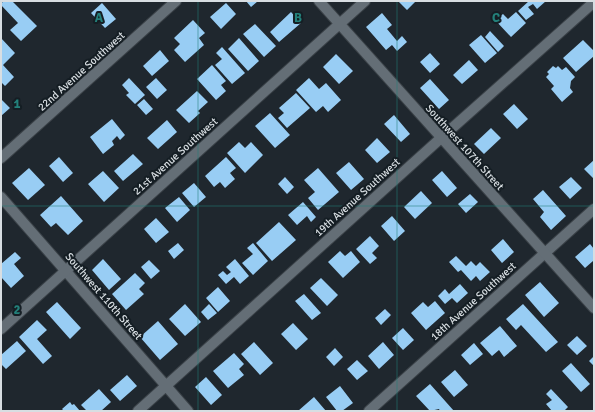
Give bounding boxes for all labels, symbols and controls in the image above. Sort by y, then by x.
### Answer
text: A [95,10,104,26]
text: B [294,10,302,26]
text: C [492,10,500,26]
street label: 22nd Avenue Southwest [35,29,128,114]
text: 1 [13,96,21,112]
street label: Southwest 107th Street [423,102,507,193]
street label: 21st Avenue Southwest [130,115,220,198]
street label: 19th Avenue Southwest [312,155,403,239]
street label: Southwest 110th Street [62,250,145,342]
street label: 18th Avenue Southwest [428,259,519,343]
text: 2 [13,302,21,318]

